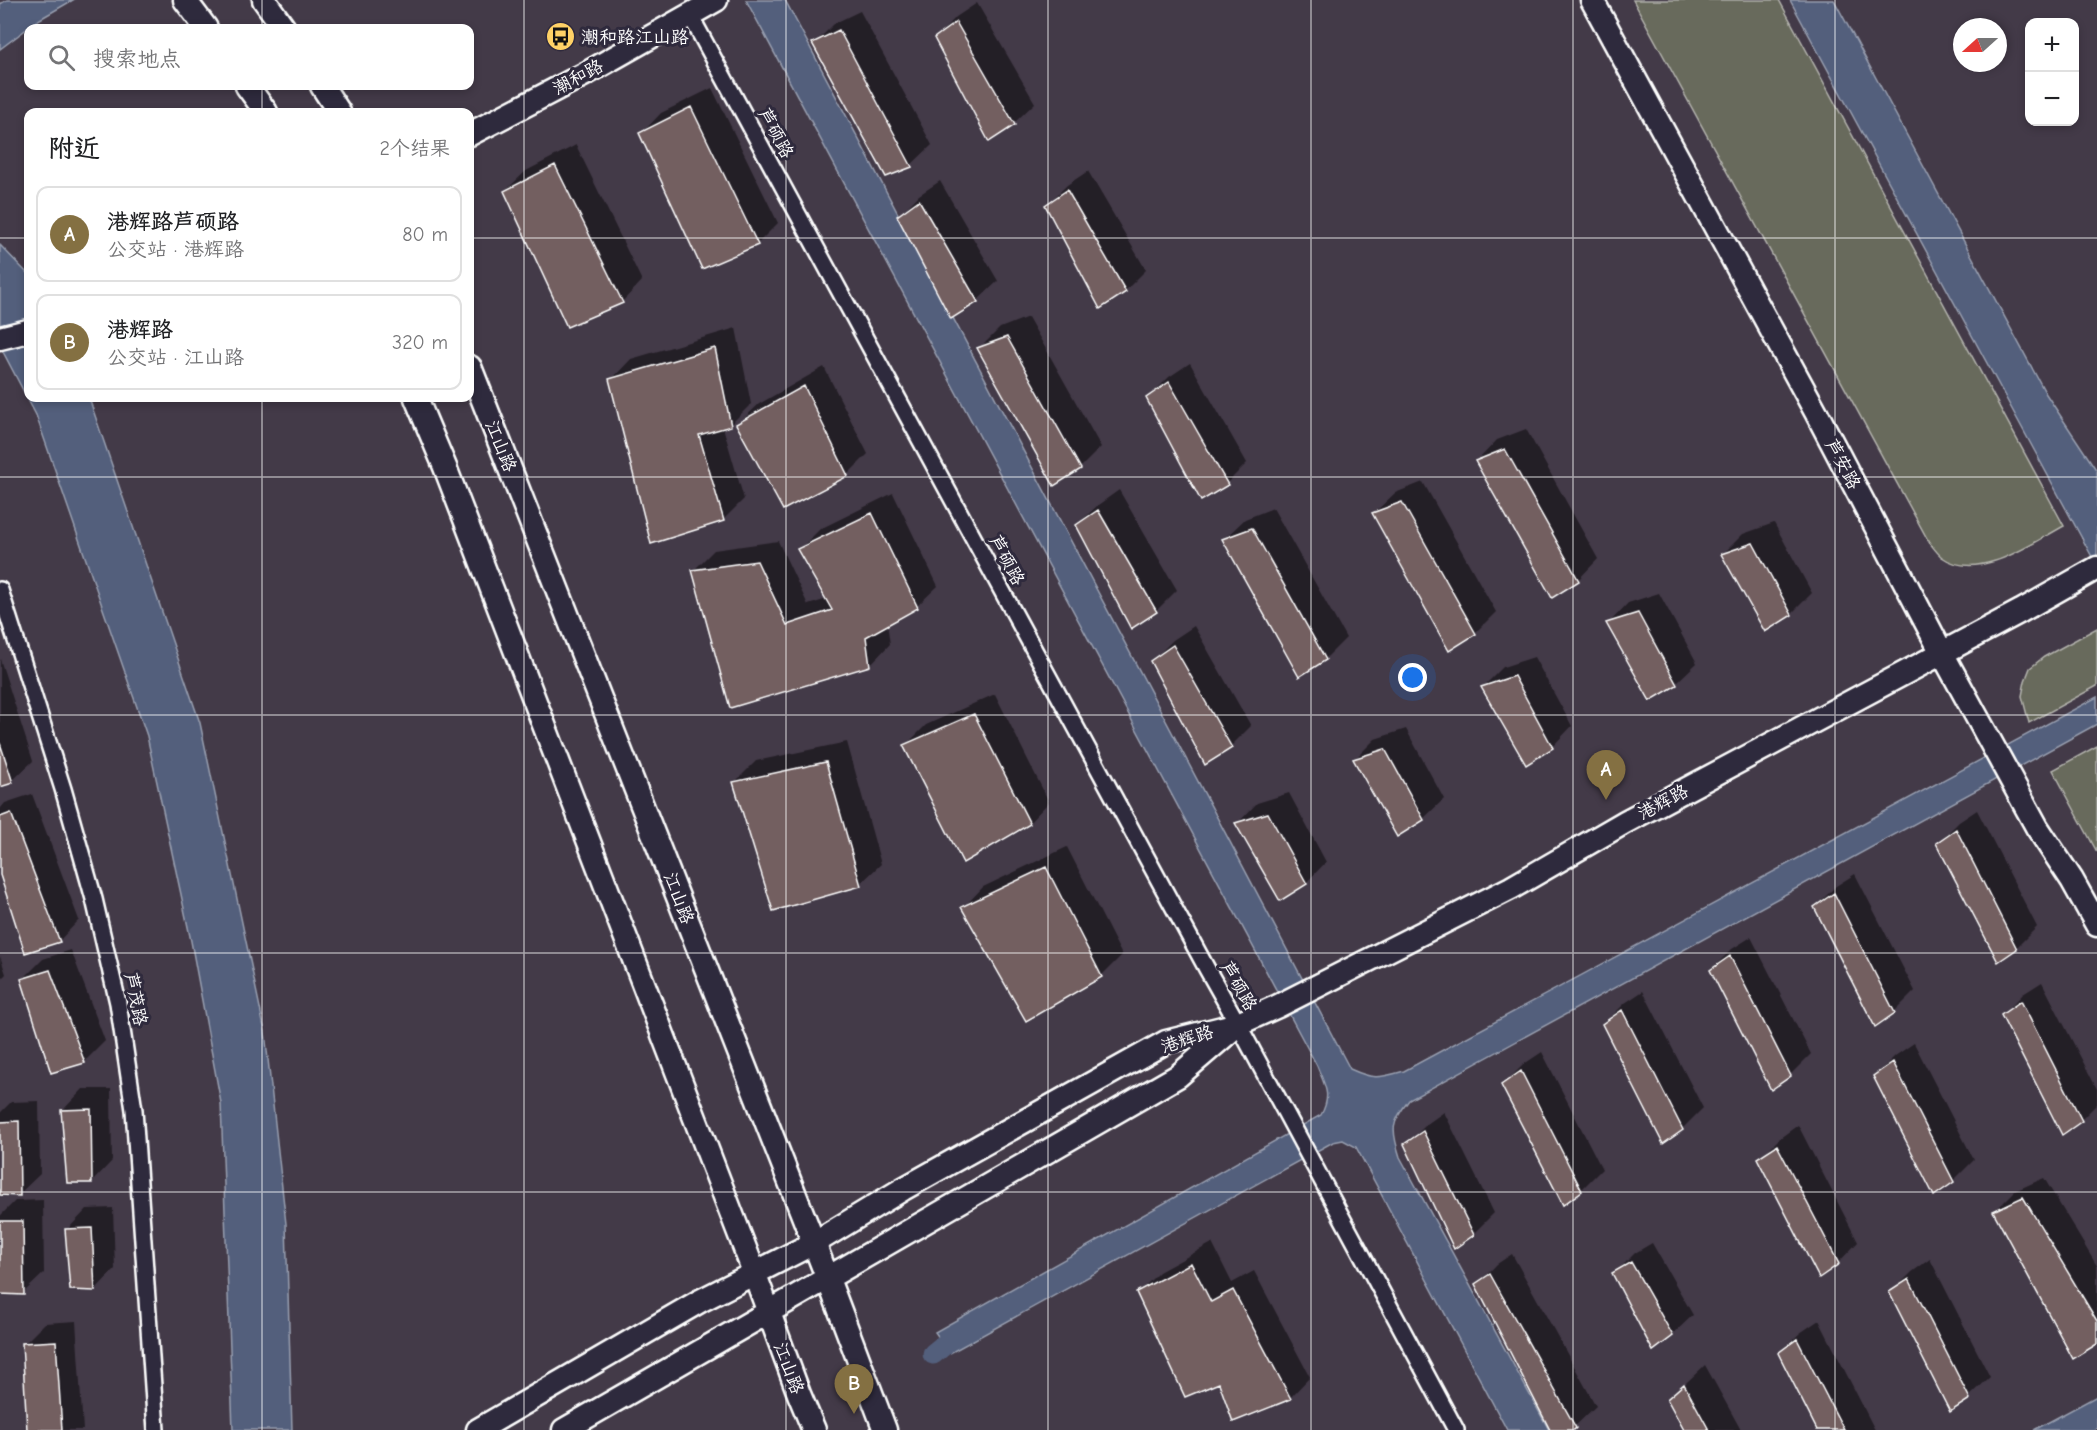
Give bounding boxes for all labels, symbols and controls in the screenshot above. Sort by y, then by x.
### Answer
north arrow [1953,18,2007,72]
map controls [2025,18,2079,126]
button: + [2025,18,2079,72]
bus stop icon: 潮和路江山路 [544,21,576,53]
search box [24,24,474,90]
place label: 潮和路江山路 [581,27,689,48]
icon: search [45,41,78,74]
text: 搜索地点 [93,46,181,72]
street label: 潮和路 [549,55,607,99]
button: − [2025,72,2079,126]
street label: 芦硕路 [754,104,798,162]
text: 附近 [48,134,100,164]
text: 2个结果 [380,137,450,160]
text: 港辉路芦硕路 [107,209,239,235]
text: A [64,223,75,246]
text: 80 m [402,223,448,246]
text: 公交站 · 港辉路 [107,238,244,261]
text: 港辉路 [107,317,173,343]
text: B [63,331,76,354]
text: 320 m [392,331,448,354]
text: 公交站 · 江山路 [107,346,244,369]
street label: 江山路 [481,417,520,475]
street label: 芦安路 [1821,435,1865,493]
street label: 芦硕路 [985,531,1029,589]
your location [1398,663,1427,692]
pin: A [1586,750,1626,800]
street label: 港辉路 [1634,780,1692,824]
street label: 江山路 [659,869,698,927]
street label: 芦硕路 [1216,958,1261,1015]
street label: 芦茂路 [120,971,151,1028]
street label: 港辉路 [1158,1021,1216,1058]
street label: 江山路 [769,1339,808,1397]
pin: B [834,1364,874,1414]

